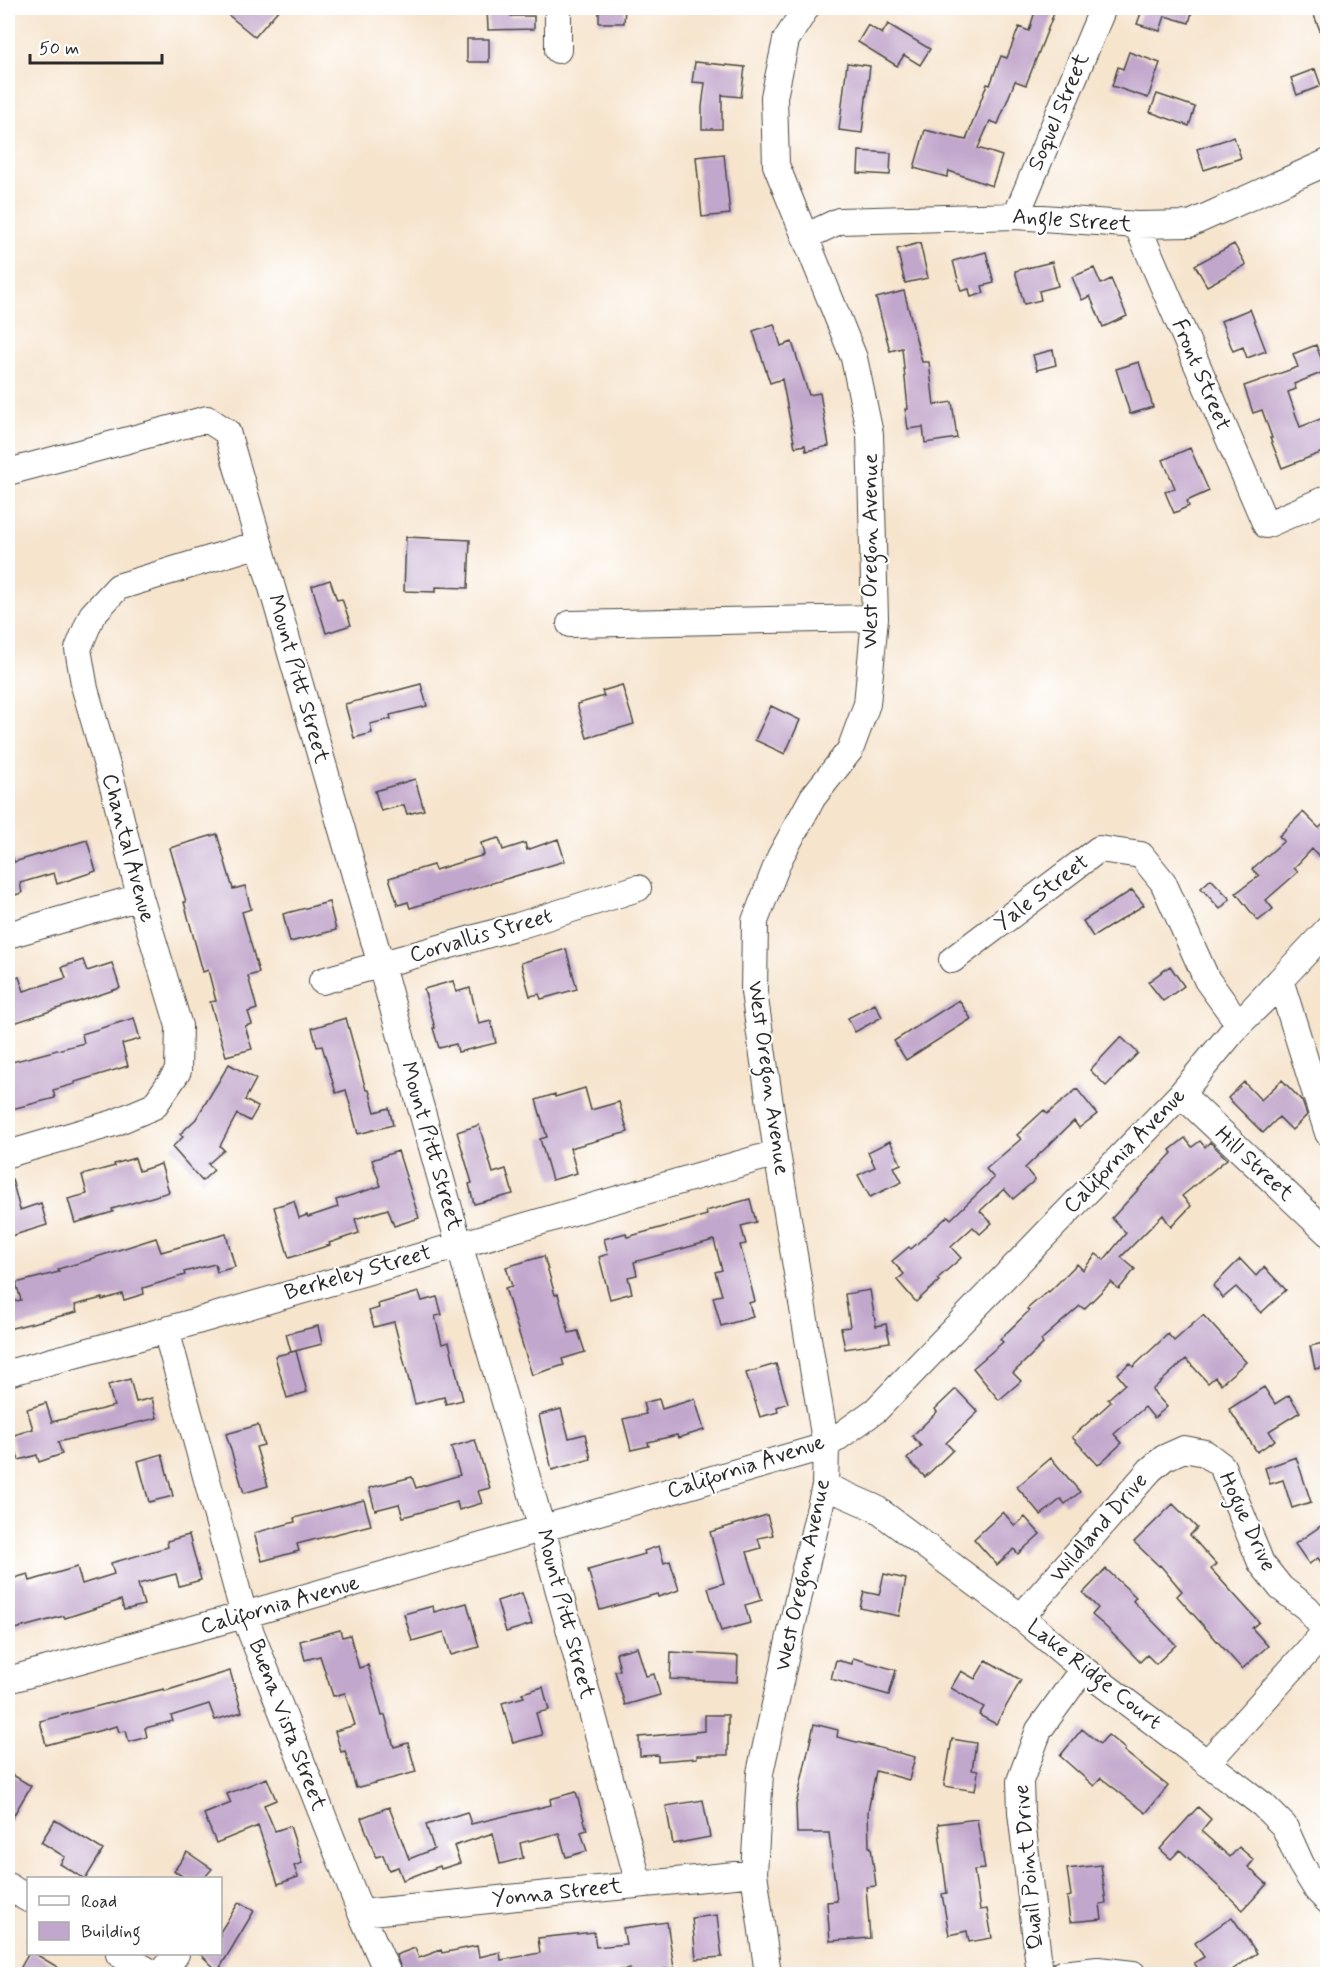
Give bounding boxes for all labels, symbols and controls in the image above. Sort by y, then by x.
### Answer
scale bar [30,27,162,65]
text: 50 m [39,37,79,61]
street label: Soquel Street [1022,49,1096,175]
street label: Angle Street [1011,203,1133,242]
street label: Front Street [1165,315,1237,435]
street label: West Oregon Avenue [857,453,888,649]
street label: Mount Pitt Street [261,591,335,767]
street label: Chantal Avenue [95,770,161,926]
street label: Yale Street [989,848,1095,938]
street label: Corvallis Street [406,902,556,970]
street label: West Oregon Avenue [738,979,796,1177]
street label: Mount Pitt Street [394,1058,468,1234]
street label: California Avenue [1058,1082,1194,1221]
street label: Hill Street [1209,1120,1299,1208]
street label: Berkeley Street [281,1239,435,1307]
street label: California Avenue [664,1428,829,1508]
street label: Wildland Drive [1044,1467,1154,1589]
street label: Hogue Drive [1209,1468,1282,1577]
street label: West Oregon Avenue [769,1476,840,1674]
street label: Mount Pitt Street [529,1526,601,1702]
street label: California Avenue [197,1569,363,1643]
street label: Lake Ridge Court [1019,1614,1167,1739]
street label: Buena Vista Street [241,1635,333,1815]
street label: Quail Point Drive [1008,1783,1050,1951]
street label: Yonna Street [491,1872,623,1914]
legend [27,1877,222,1955]
text: Road [81,1890,117,1914]
text: Building [81,1920,141,1946]

